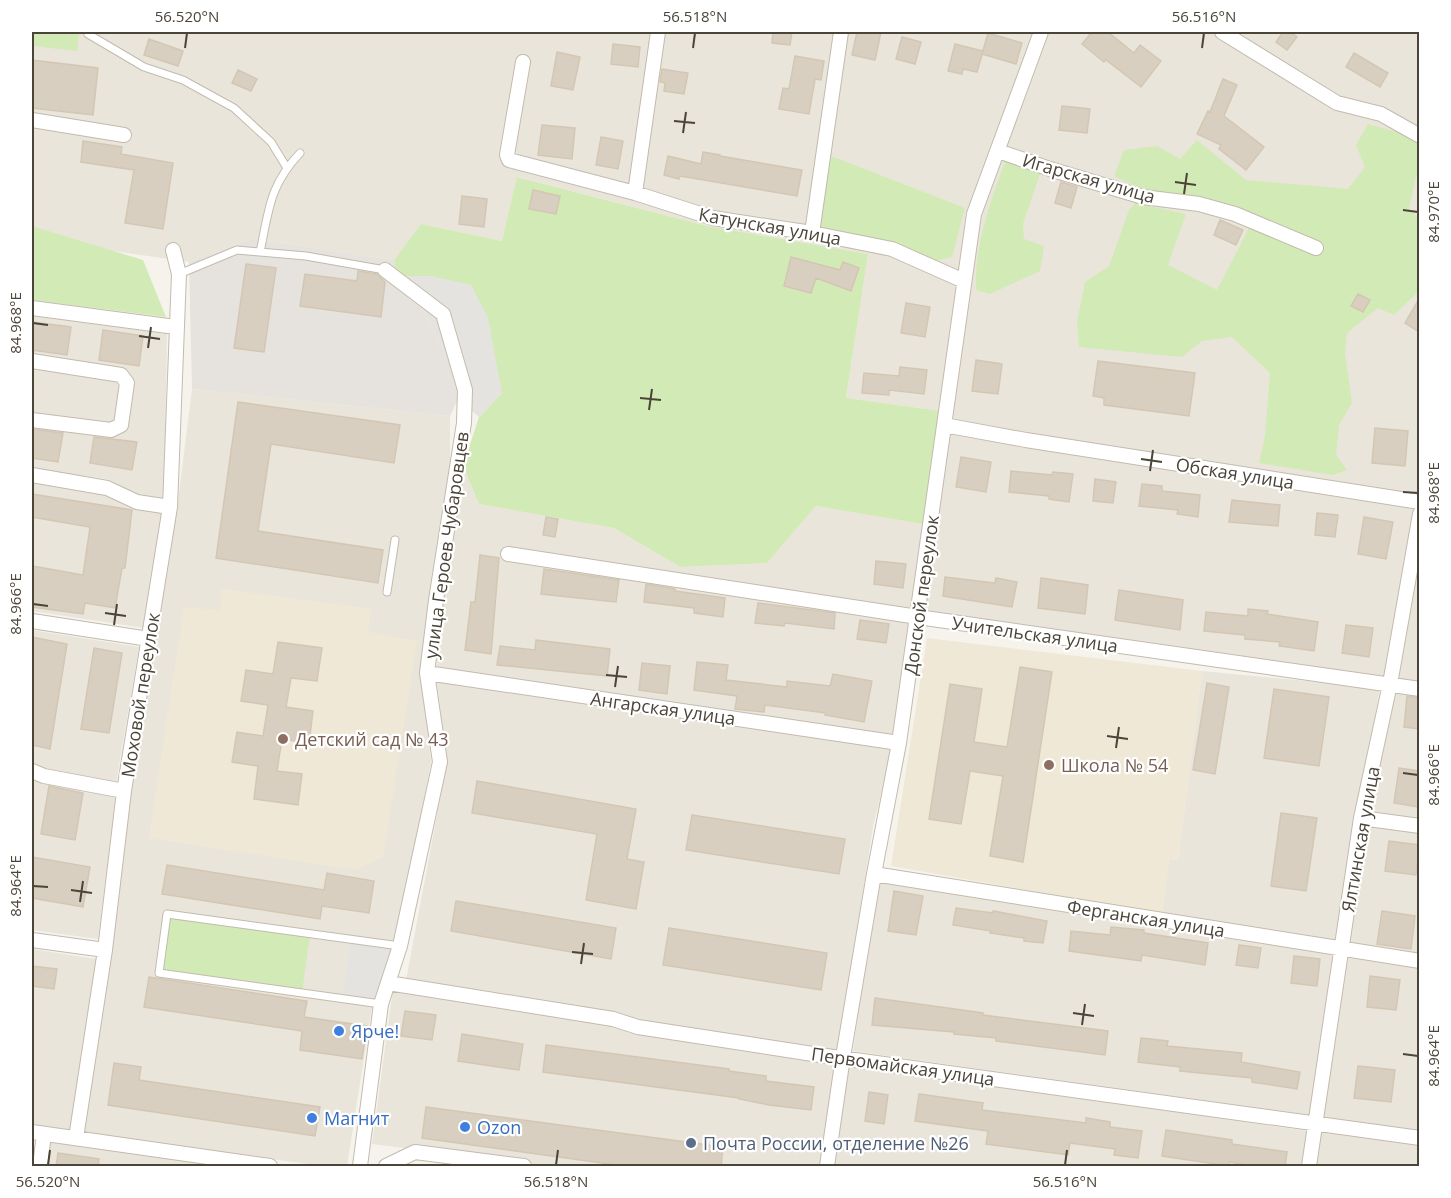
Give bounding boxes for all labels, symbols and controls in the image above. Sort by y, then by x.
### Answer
text: 56.520°N [155,6,219,26]
text: 56.518°N [663,6,727,26]
text: 56.516°N [1172,6,1236,26]
street label: Игарская улица [1020,148,1158,208]
text: 84.970°E [1423,181,1443,243]
street label: Катунская улица [697,202,843,250]
text: 84.968°E [5,292,25,354]
street label: улица Героев Чубаровцев [418,430,474,660]
street label: Обская улица [1174,452,1296,494]
text: 84.968°E [1423,462,1443,524]
street label: Донской переулок [898,513,944,677]
text: 84.966°E [5,573,25,635]
street label: Моховой переулок [115,610,165,779]
street label: Учительская улица [950,610,1120,658]
street label: Ангарская улица [589,686,737,730]
place label: Детский сад № 43 [295,727,449,751]
marker: Детский сад № 43 [276,732,290,746]
text: 84.966°E [1423,744,1443,806]
place label: Школа № 54 [1061,753,1168,777]
marker: Школа № 54 [1042,758,1056,772]
street label: Ялтинская улица [1335,764,1385,914]
text: 84.964°E [5,855,25,917]
street label: Ферганская улица [1065,894,1227,942]
place label: Ярче! [351,1019,399,1043]
marker: Ярче! [332,1024,346,1038]
text: 84.964°E [1423,1025,1443,1087]
street label: Первомайская улица [810,1041,996,1091]
place label: Магнит [324,1106,390,1130]
marker: Магнит [305,1111,319,1125]
place label: Ozon [477,1115,521,1139]
marker: Ozon [458,1120,472,1134]
place label: Почта России, отделение №26 [703,1131,969,1155]
marker: Почта России, отделение №26 [684,1136,698,1150]
text: 56.520°N [16,1171,80,1191]
text: 56.518°N [524,1171,588,1191]
text: 56.516°N [1033,1171,1097,1191]

